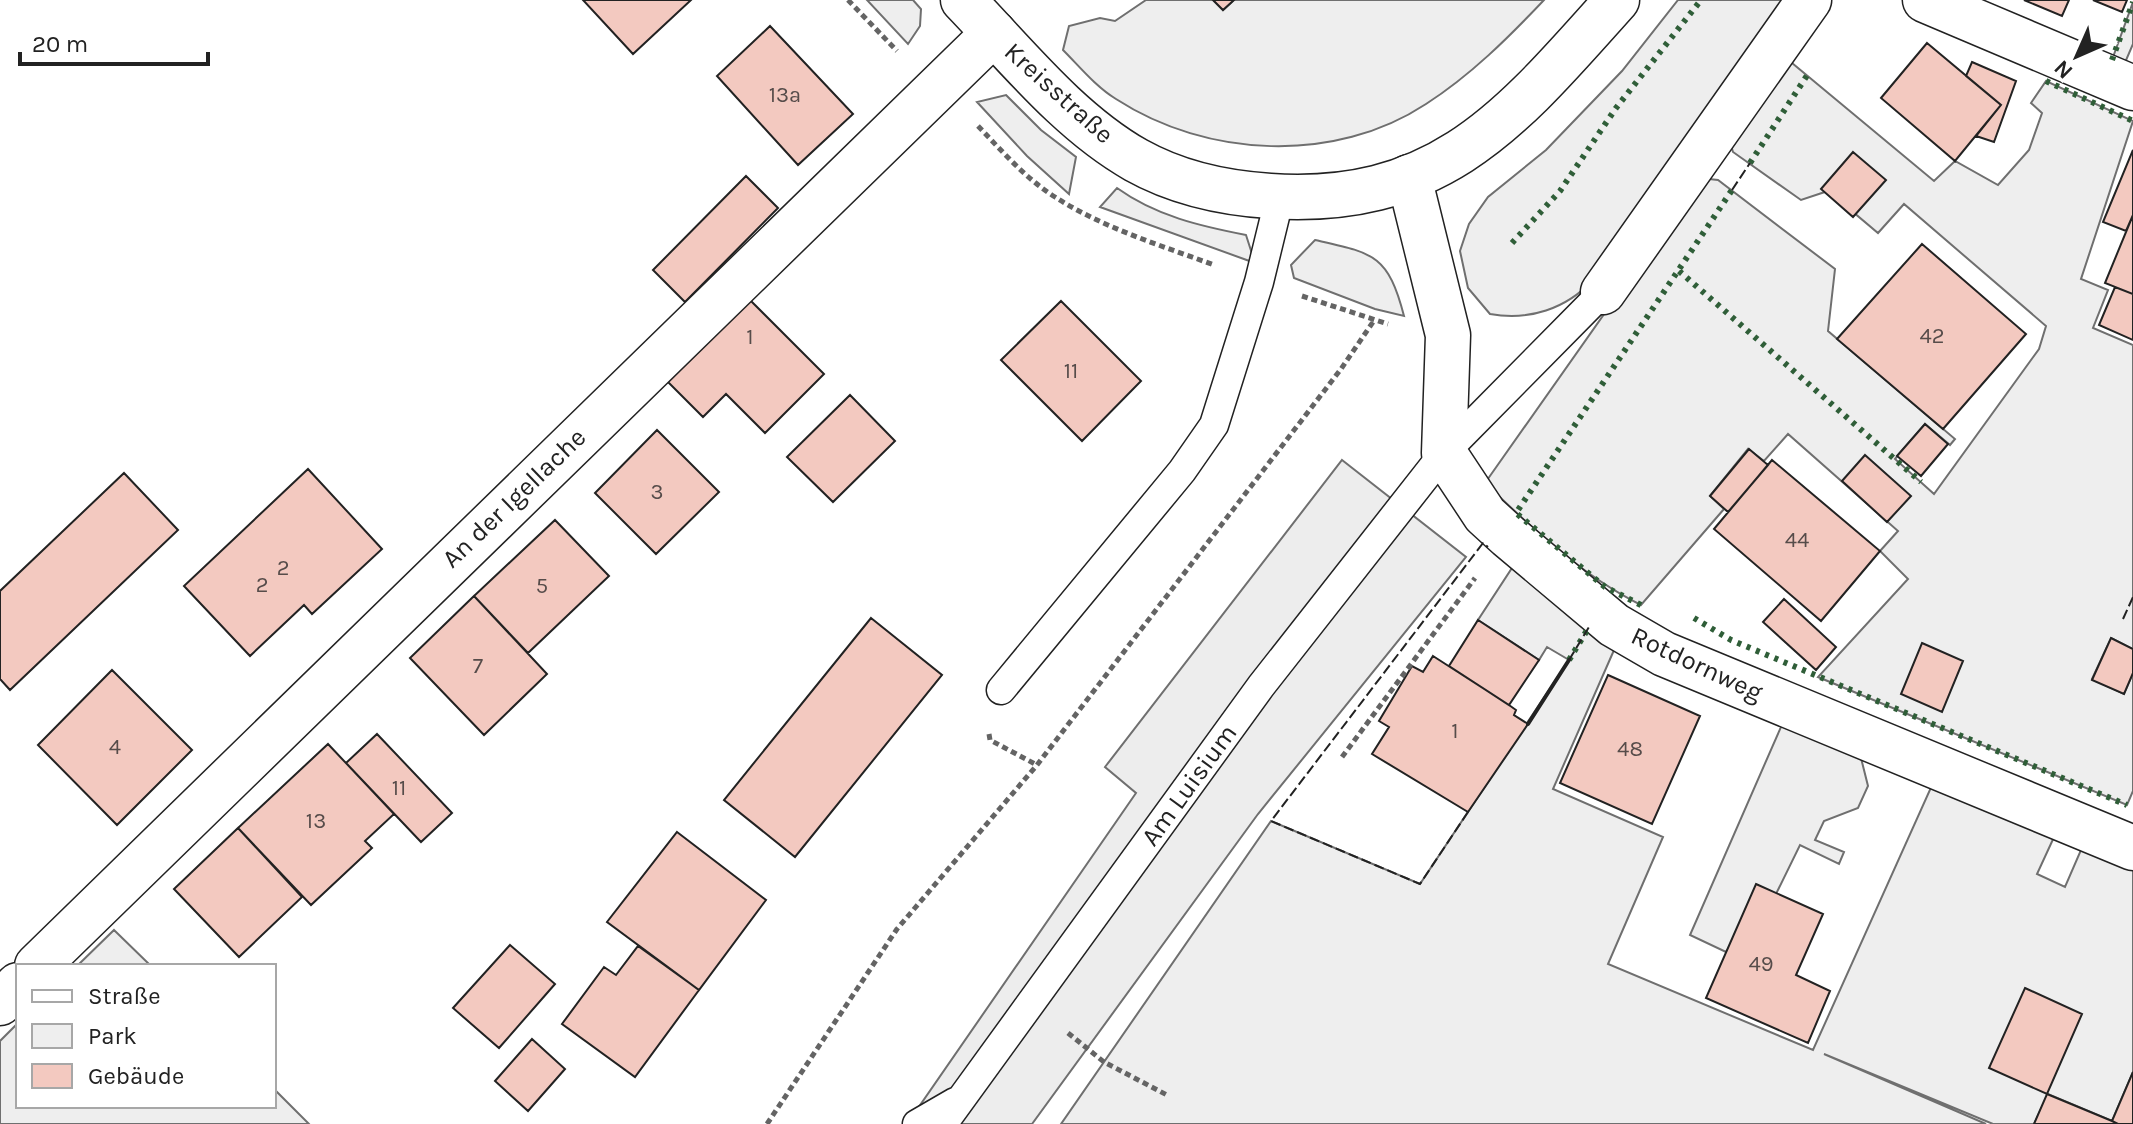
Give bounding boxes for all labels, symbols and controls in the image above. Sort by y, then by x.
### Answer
scale bar [20,16,208,66]
north arrow [2037,16,2117,96]
text: 20 m [32,30,88,58]
street label: Kreisstraße [998,36,1120,150]
text: N [2049,55,2078,84]
house number: 13a [769,82,801,108]
house number: 42 [1919,323,1945,349]
house number: 1 [746,324,754,350]
house number: 11 [1064,358,1078,384]
street label: An der Igellache [436,422,592,574]
house number: 3 [651,479,664,505]
house number: 44 [1785,527,1809,553]
house number: 2 [277,555,289,581]
house number: 2 [256,572,268,598]
house number: 5 [536,573,548,599]
street label: Rotdornweg [1626,620,1768,708]
house number: 7 [473,653,483,679]
street label: Am Luisium [1135,718,1243,852]
house number: 1 [1451,718,1459,744]
house number: 4 [109,734,121,760]
house number: 48 [1617,736,1643,762]
house number: 11 [392,775,406,801]
house number: 13 [306,808,326,834]
house number: 49 [1748,951,1774,977]
legend [16,964,276,1108]
text: Straße [88,982,160,1010]
text: Park [88,1022,137,1050]
text: Gebäude [88,1062,184,1090]

